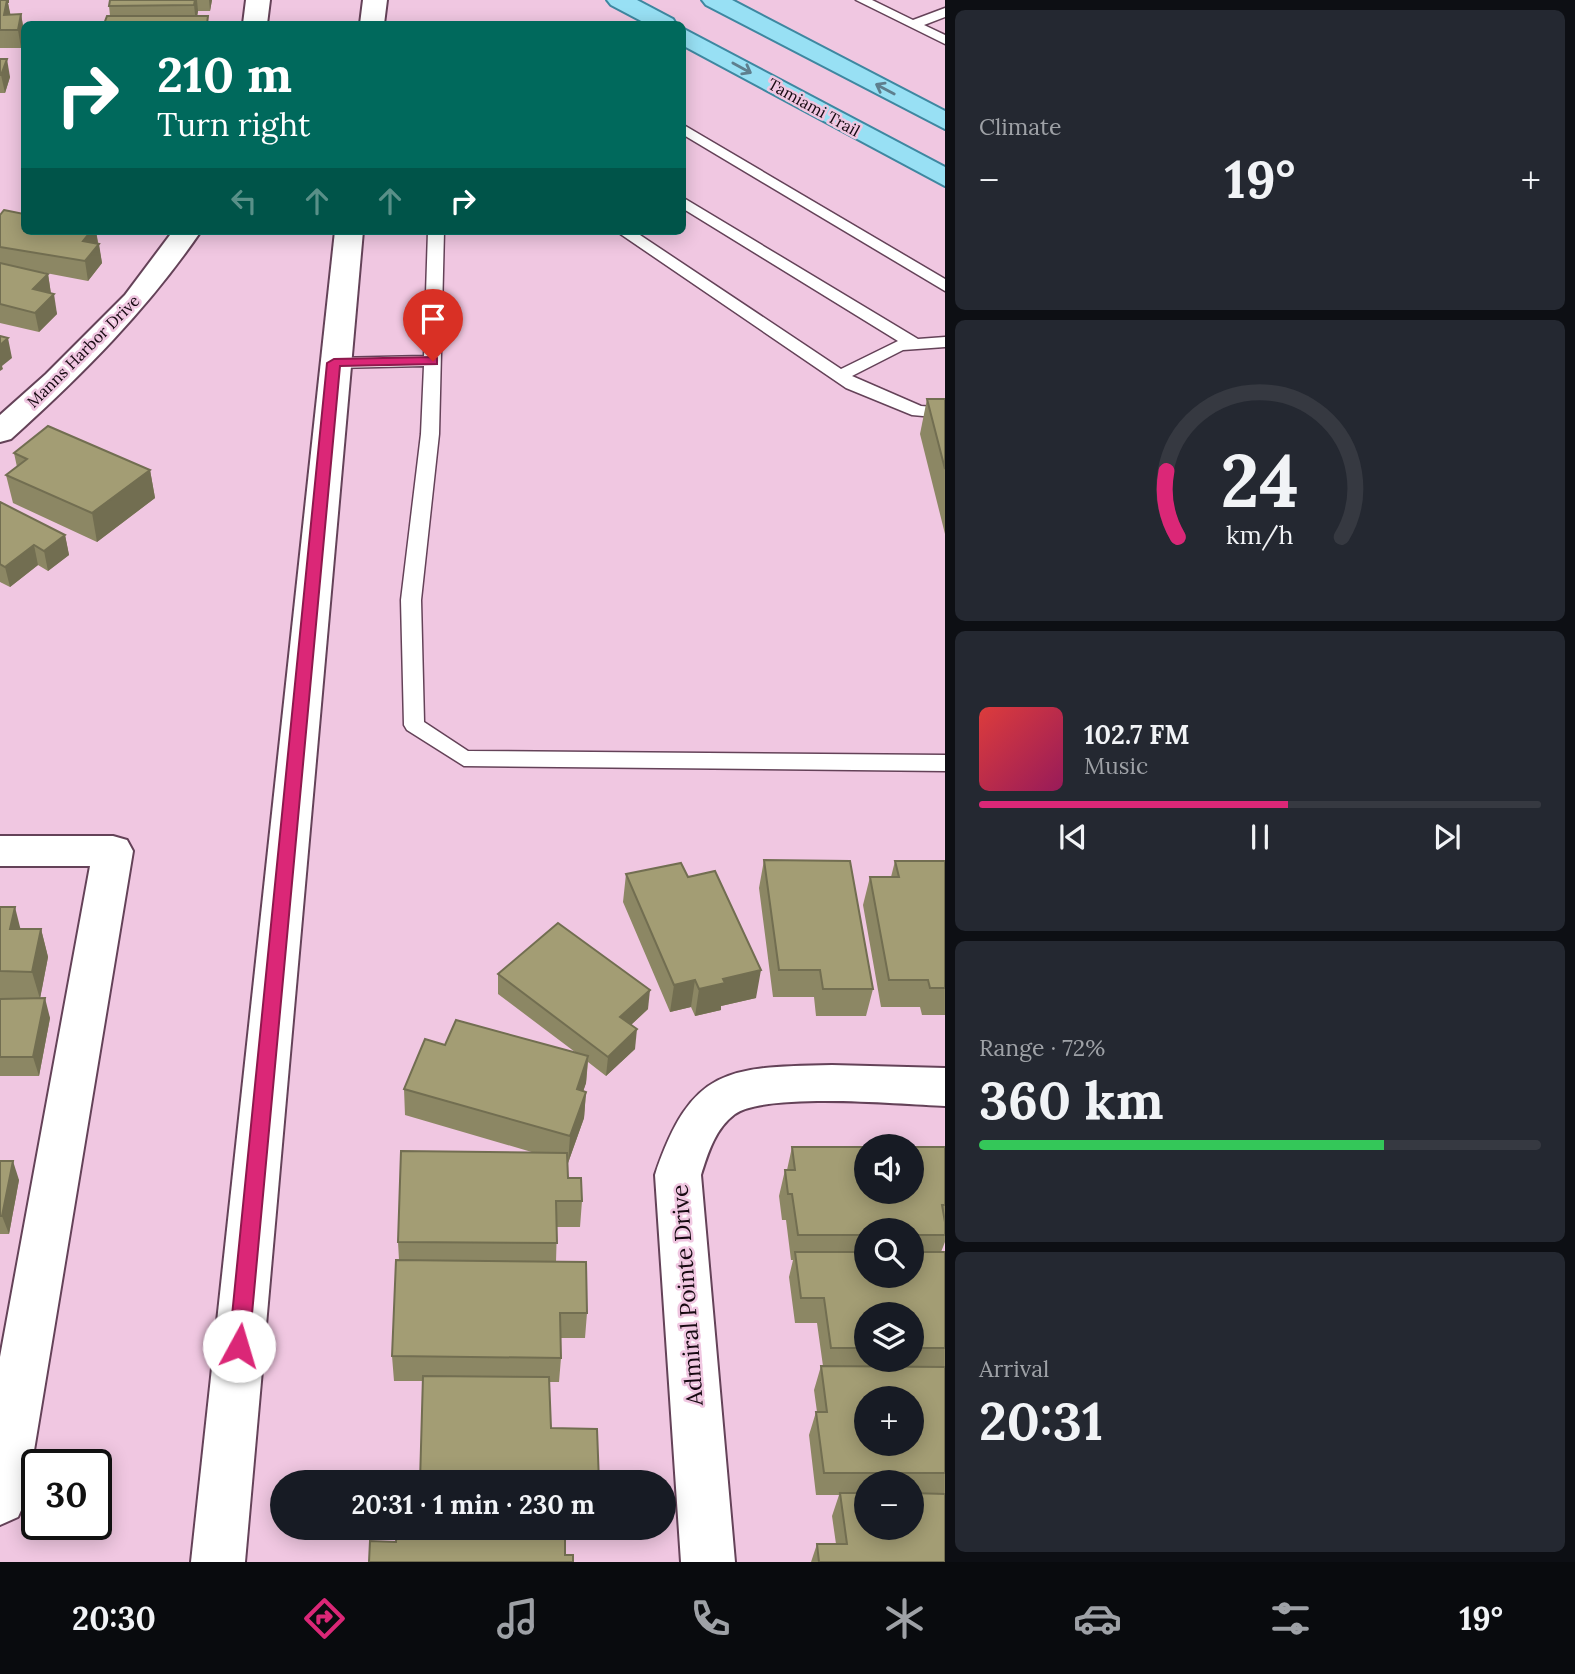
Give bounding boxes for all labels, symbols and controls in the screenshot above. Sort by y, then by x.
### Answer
text: 210 m [157,43,292,105]
icon: right [42,49,133,140]
one-way arrow [732,61,752,75]
street label: Tamiami Trail [764,74,864,140]
one-way arrow [875,82,895,96]
text: Turn right [157,104,310,145]
text: Climate [979,112,1061,141]
text: 19° [1225,146,1295,212]
text: − [979,156,999,204]
text: + [1521,156,1541,204]
icon: left [225,182,263,220]
icon: ahead [298,182,336,220]
icon: ahead [371,182,409,220]
icon: right [444,182,482,220]
pin [403,289,463,361]
street label: Manns Harbor Drive [22,290,144,412]
icon: arrive [414,300,452,338]
text: 24 [1221,434,1299,527]
text: km/h [1226,518,1294,550]
text: 102.7 FM [1084,718,1189,751]
text: Music [1084,751,1148,780]
icon: previous [1054,818,1092,856]
icon: pause [1241,818,1279,856]
icon: next [1428,818,1466,856]
text: Range · 72% [979,1033,1105,1062]
text: 360 km [979,1067,1164,1133]
map controls [854,1134,924,1540]
button: sound [854,1134,924,1204]
street label: Admiral Pointe Drive [664,1184,709,1408]
button: search [854,1218,924,1288]
button: layers [854,1302,924,1372]
position arrow [202,1309,276,1383]
text: Arrival [979,1354,1049,1383]
button: + [854,1386,924,1456]
text: 20:31 [979,1388,1103,1454]
speed limit sign: 30 [21,1449,112,1540]
button: − [854,1470,924,1540]
text: 20:31 · 1 min · 230 m [351,1488,595,1521]
icon: directions [300,1594,349,1643]
icon: music [493,1594,542,1643]
icon: phone [686,1594,735,1643]
icon: climate [880,1594,929,1643]
icon: car [1073,1594,1122,1643]
icon: filters [1266,1594,1315,1643]
text: 20:30 [72,1598,156,1639]
text: 19° [1459,1598,1503,1639]

